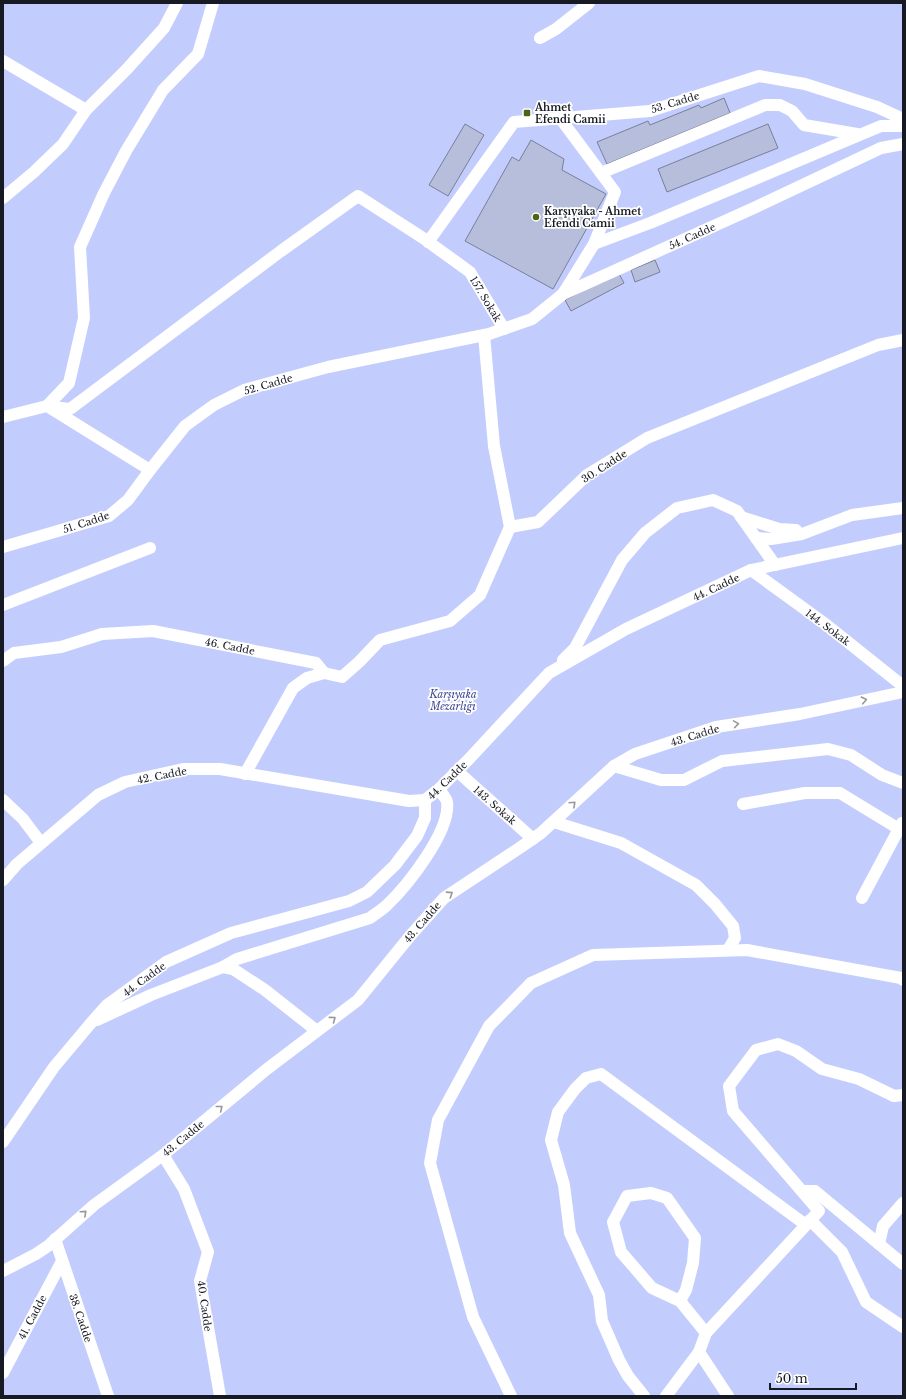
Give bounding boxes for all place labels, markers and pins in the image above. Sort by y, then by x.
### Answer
place label: Ahmet Efendi Camii [534,101,606,126]
marker: Ahmet Efendi Camii [522,108,532,118]
place label: Karşıyaka - Ahmet Efendi Camii [544,205,641,230]
marker: Karşıyaka - Ahmet Efendi Camii [531,212,541,222]

